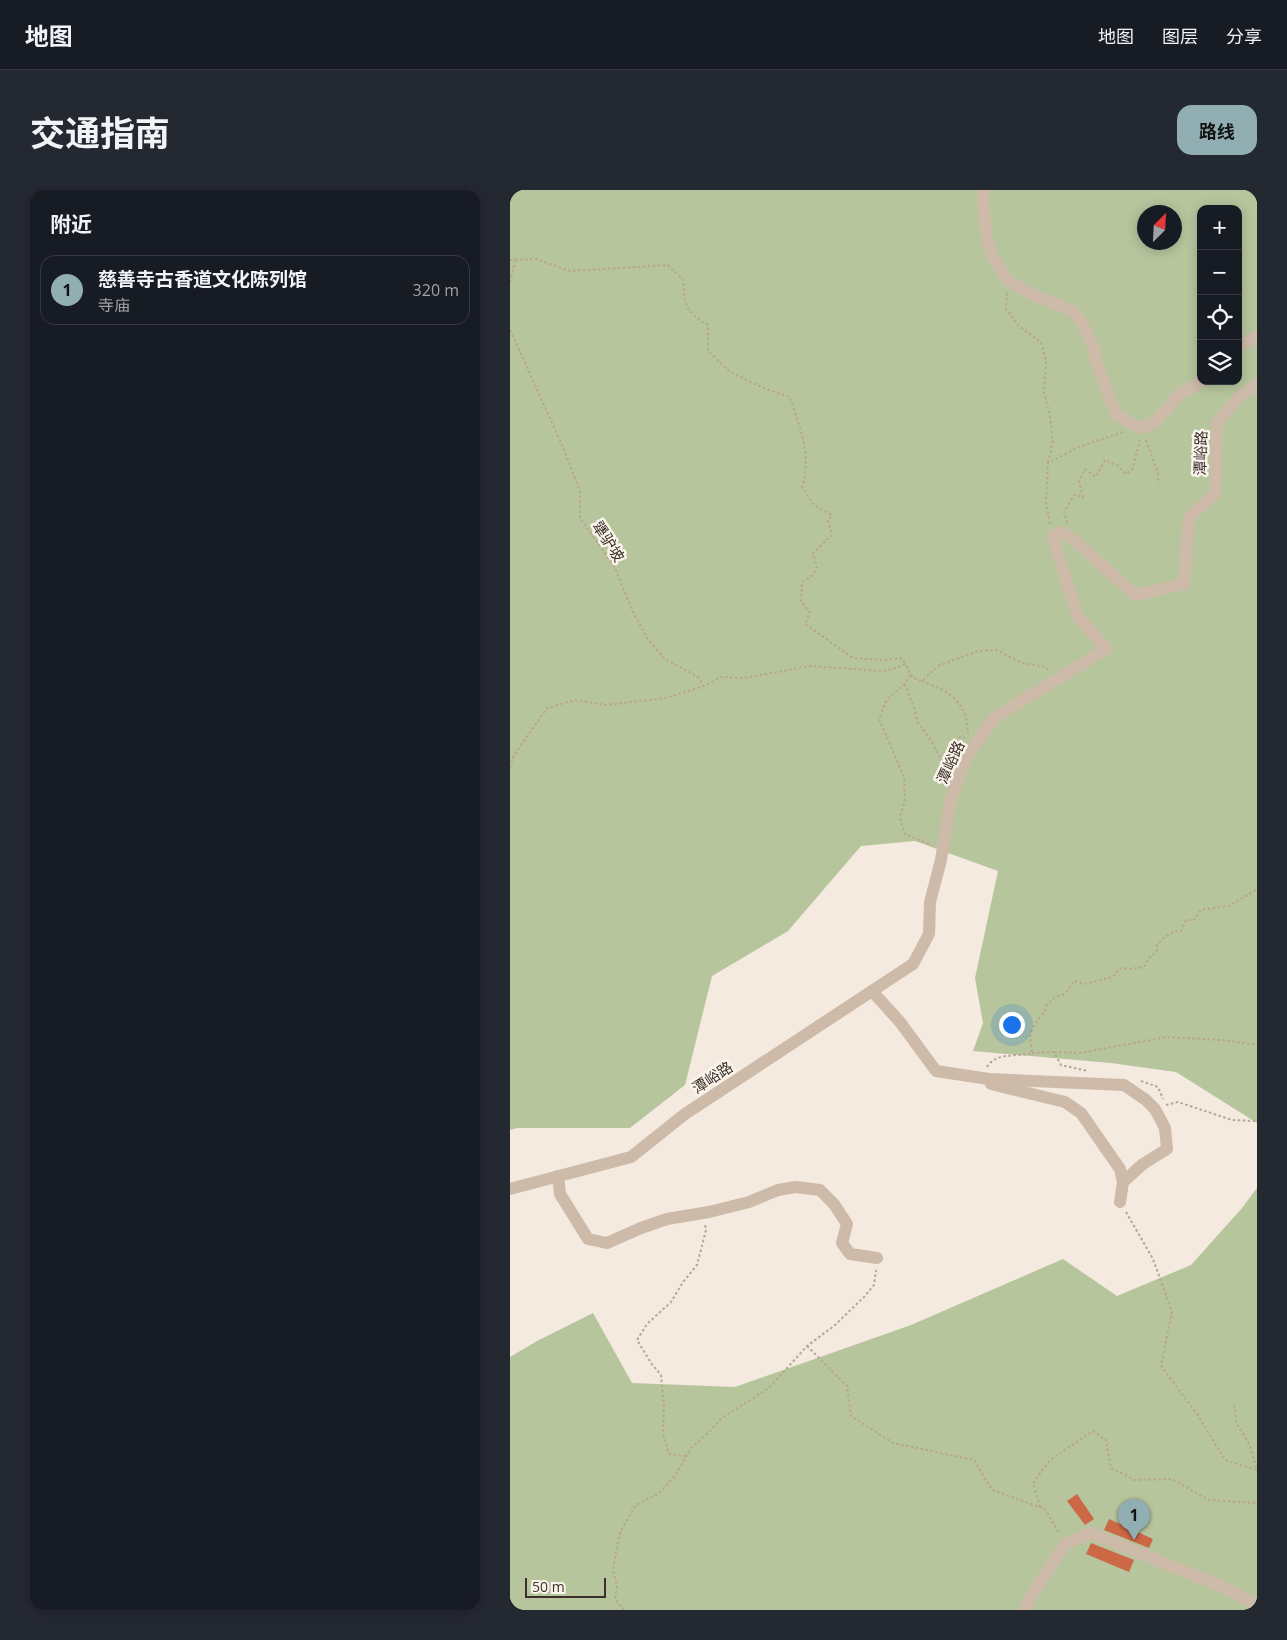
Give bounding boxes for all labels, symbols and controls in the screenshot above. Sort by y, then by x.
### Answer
text: 地图 [25,19,73,52]
text: 地图 [1098,24,1134,48]
text: 图层 [1162,24,1198,48]
text: 分享 [1226,24,1262,48]
button: 路线 [1177,105,1257,155]
text: 交通指南 [30,109,170,156]
north arrow [1137,205,1182,250]
map controls [1197,205,1242,385]
button: + [1197,205,1242,250]
text: 附近 [50,210,92,238]
button: − [1197,250,1242,295]
text: 慈善寺古香道文化陈列馆 [98,266,307,292]
text: 1 [62,279,72,301]
text: 320 m [413,279,459,301]
text: 寺庙 [98,294,130,316]
button: locate [1197,295,1242,340]
button: layers [1197,340,1242,385]
street label: 潭峪路 [1189,430,1211,476]
street label: 犟驴坡 [588,517,630,565]
street label: 潭峪路 [931,737,969,787]
your location [999,1012,1025,1038]
street label: 潭峪路 [688,1056,736,1098]
pin: 1 [1118,1499,1150,1540]
scale bar [525,1575,606,1598]
text: 50 m [532,1577,565,1596]

